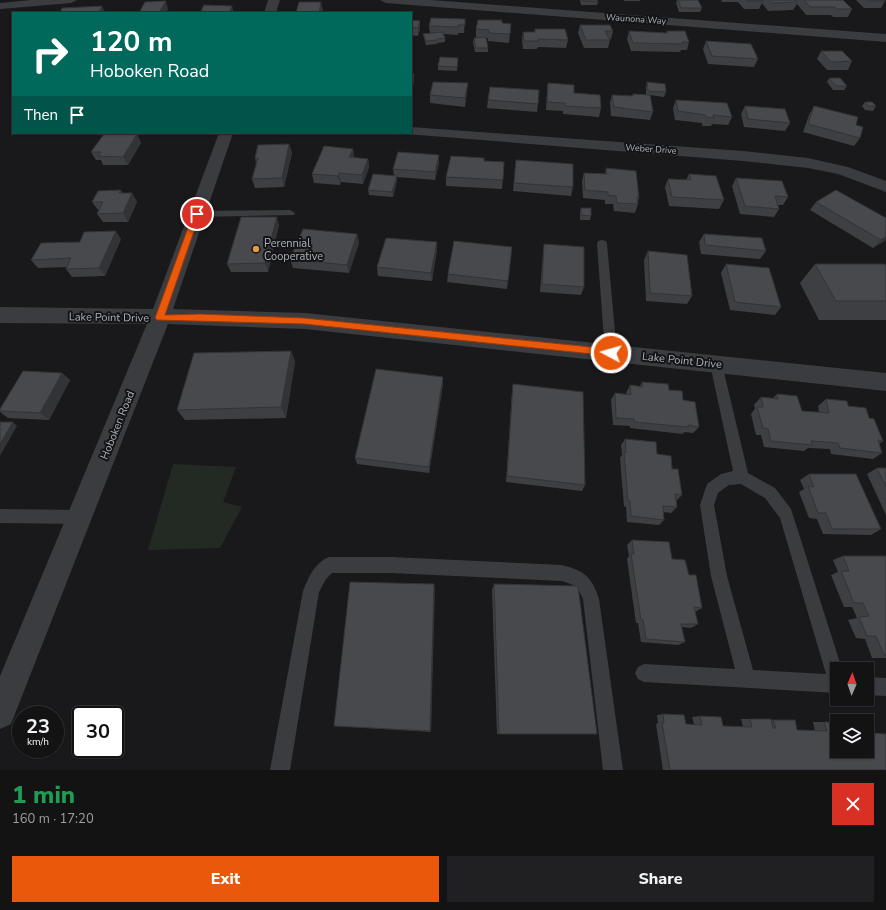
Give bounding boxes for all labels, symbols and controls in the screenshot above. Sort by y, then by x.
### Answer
street label: Waunona Way [606,11,667,27]
text: 120 m [90,23,173,61]
icon: right [24,28,76,80]
text: Hoboken Road [90,59,209,83]
icon: arrive [66,104,88,126]
text: Then [24,105,58,125]
street label: Weber Drive [625,141,677,157]
pin [180,197,214,231]
icon: arrive [186,203,208,225]
place label: Perennial Cooperative [264,236,323,264]
marker: Perennial Cooperative [251,244,261,254]
street label: Lake Point Drive [69,309,149,326]
position arrow [590,332,632,374]
street label: Lake Point Drive [641,349,723,372]
street label: Hoboken Road [97,389,138,462]
north arrow [830,662,874,706]
map controls [830,662,874,758]
speed limit sign: 30 [72,706,124,758]
text: 23 [26,713,50,740]
button: layers [830,714,874,758]
text: km/h [27,735,49,749]
text: 1 min [12,779,75,811]
button: close [832,783,874,825]
text: 160 m · 17:20 [12,810,94,828]
button: Exit [12,856,439,902]
button: Share [447,856,874,902]

